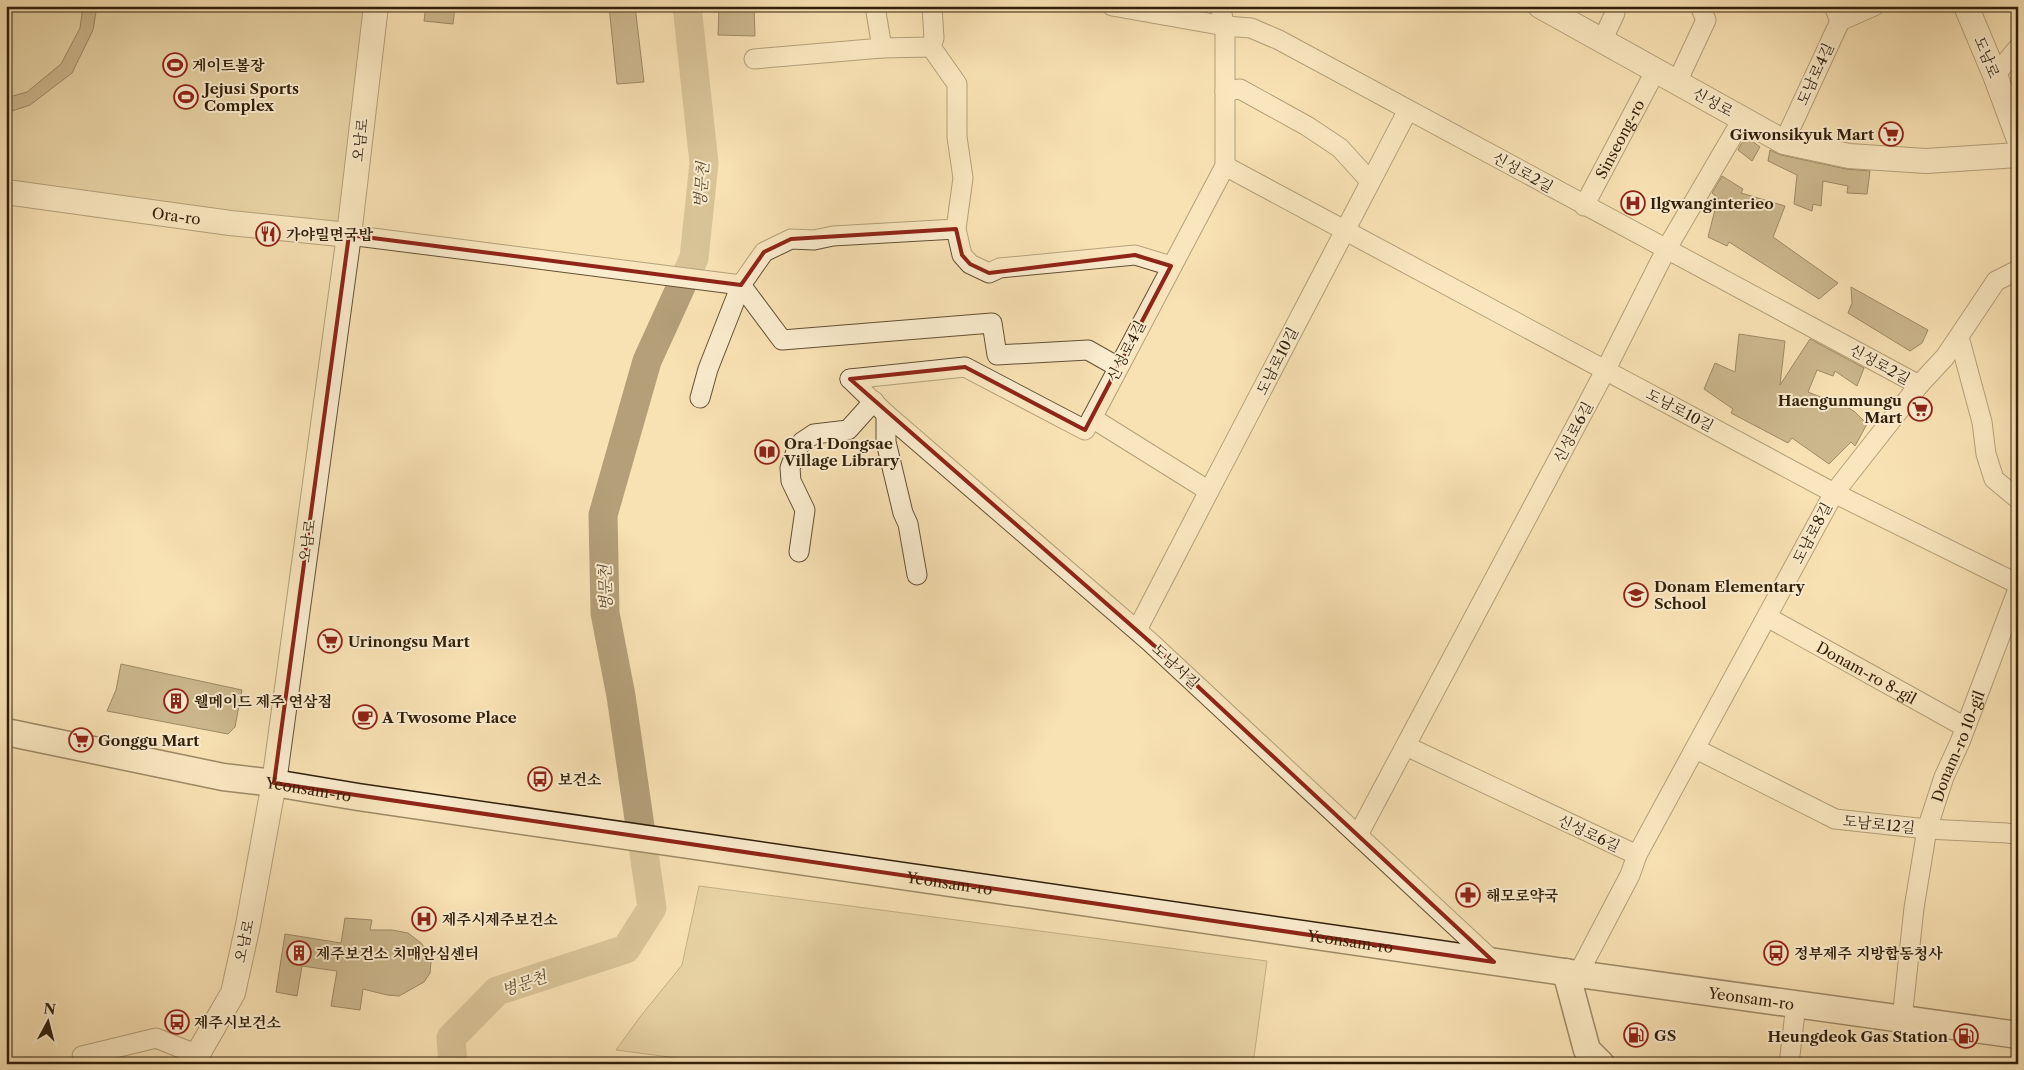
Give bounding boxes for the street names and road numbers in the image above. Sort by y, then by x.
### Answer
street label: 도남로 [1970,33,2004,81]
street label: 도남로4길 [1792,40,1838,108]
street label: 신성로 [1689,83,1737,121]
street label: Sinseong-ro [1591,96,1648,182]
street label: 오남로 [348,117,372,163]
street label: 신성로2길 [1489,148,1557,196]
street label: Ora-ro [151,203,202,228]
street label: 신성로4길 [1102,317,1150,385]
street label: 도남로10길 [1252,324,1302,398]
street label: 신성로2길 [1846,340,1914,388]
street label: 도남로10길 [1643,384,1717,436]
street label: 신성로6길 [1549,398,1597,466]
street label: 도남로8길 [1788,499,1836,567]
street label: 오남로 [295,518,320,564]
street label: Donam-ro 8-gil [1813,637,1921,708]
street label: 도남서길 [1148,639,1204,693]
street label: Donam-ro 10-gil [1927,687,1988,804]
street label: Yeonsam-ro [264,772,353,805]
street label: 신성로6길 [1555,810,1623,856]
street label: 도남로12길 [1842,811,1916,837]
street label: Yeonsam-ro [904,867,994,898]
street label: 오남로 [230,917,258,964]
street label: Yeonsam-ro [1305,925,1395,957]
street label: Yeonsam-ro [1706,983,1796,1013]

